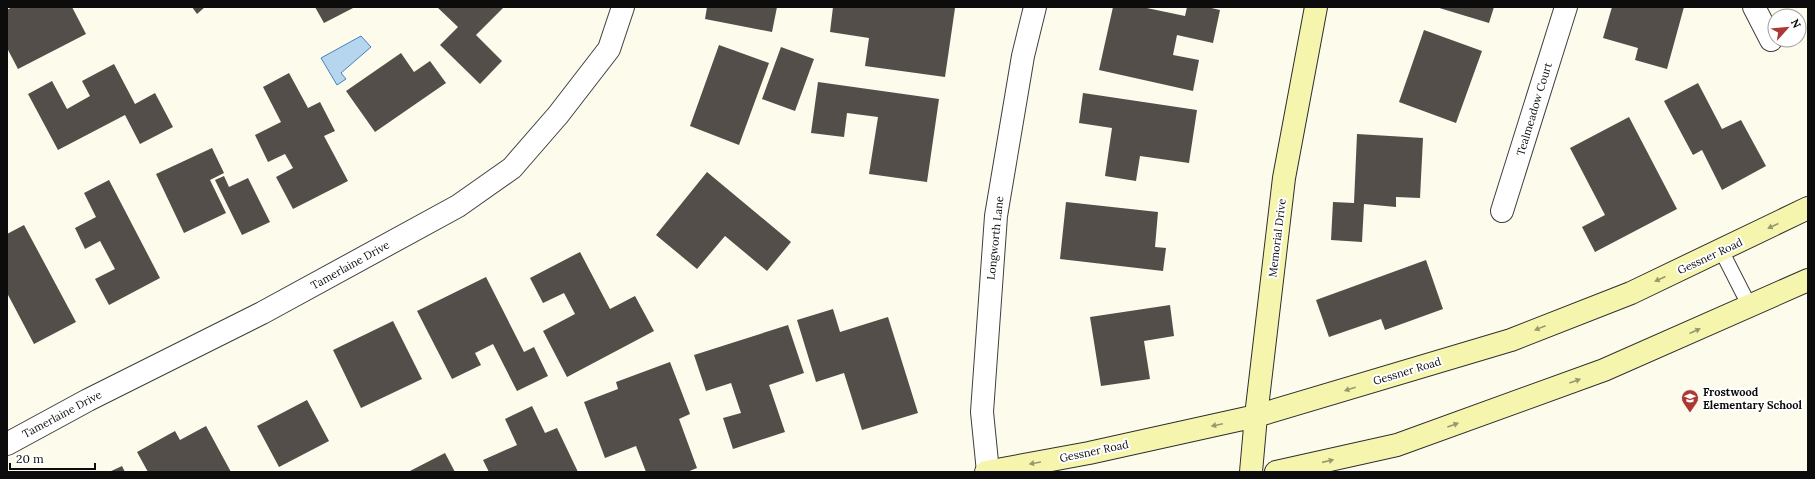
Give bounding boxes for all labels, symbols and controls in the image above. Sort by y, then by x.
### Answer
north arrow [1767,8,1807,48]
text: N [1788,16,1804,31]
street label: Tealmeadow Court [1513,60,1555,157]
street label: Longworth Lane [984,195,1006,281]
street label: Memorial Drive [1265,198,1289,278]
one-way arrow [1768,223,1779,229]
street label: Gessner Road [1675,235,1745,277]
street label: Tamerlaine Drive [308,238,392,292]
one-way arrow [1655,276,1666,282]
one-way arrow [1534,326,1546,332]
one-way arrow [1689,327,1701,334]
street label: Gessner Road [1371,354,1443,388]
one-way arrow [1570,378,1582,384]
place label: Frostwood Elementary School [1703,385,1802,412]
one-way arrow [1343,386,1355,392]
street label: Tamerlaine Drive [20,387,104,441]
school or university icon: Frostwood Elementary School [1680,388,1700,413]
one-way arrow [1211,422,1224,428]
one-way arrow [1447,422,1459,428]
street label: Gessner Road [1058,437,1130,465]
scale bar [10,445,95,471]
text: 20 m [16,451,44,466]
one-way arrow [1322,457,1334,463]
one-way arrow [1029,460,1042,466]

